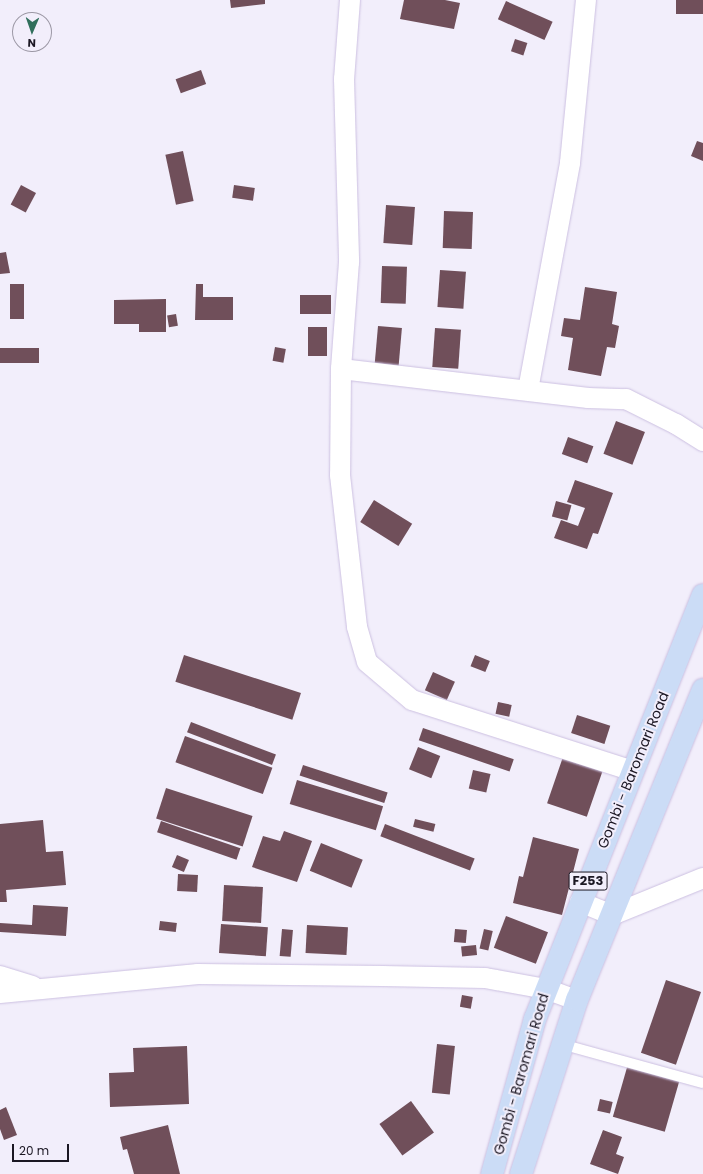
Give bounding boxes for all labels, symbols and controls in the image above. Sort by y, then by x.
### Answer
north arrow [12,12,52,52]
text: N [27,35,36,51]
street label: Gombi - Baromari Road [594,689,672,851]
road number: F253 [568,870,608,892]
street label: Gombi - Baromari Road [490,991,552,1157]
scale bar [14,1136,71,1162]
text: 20 m [19,1142,49,1159]

